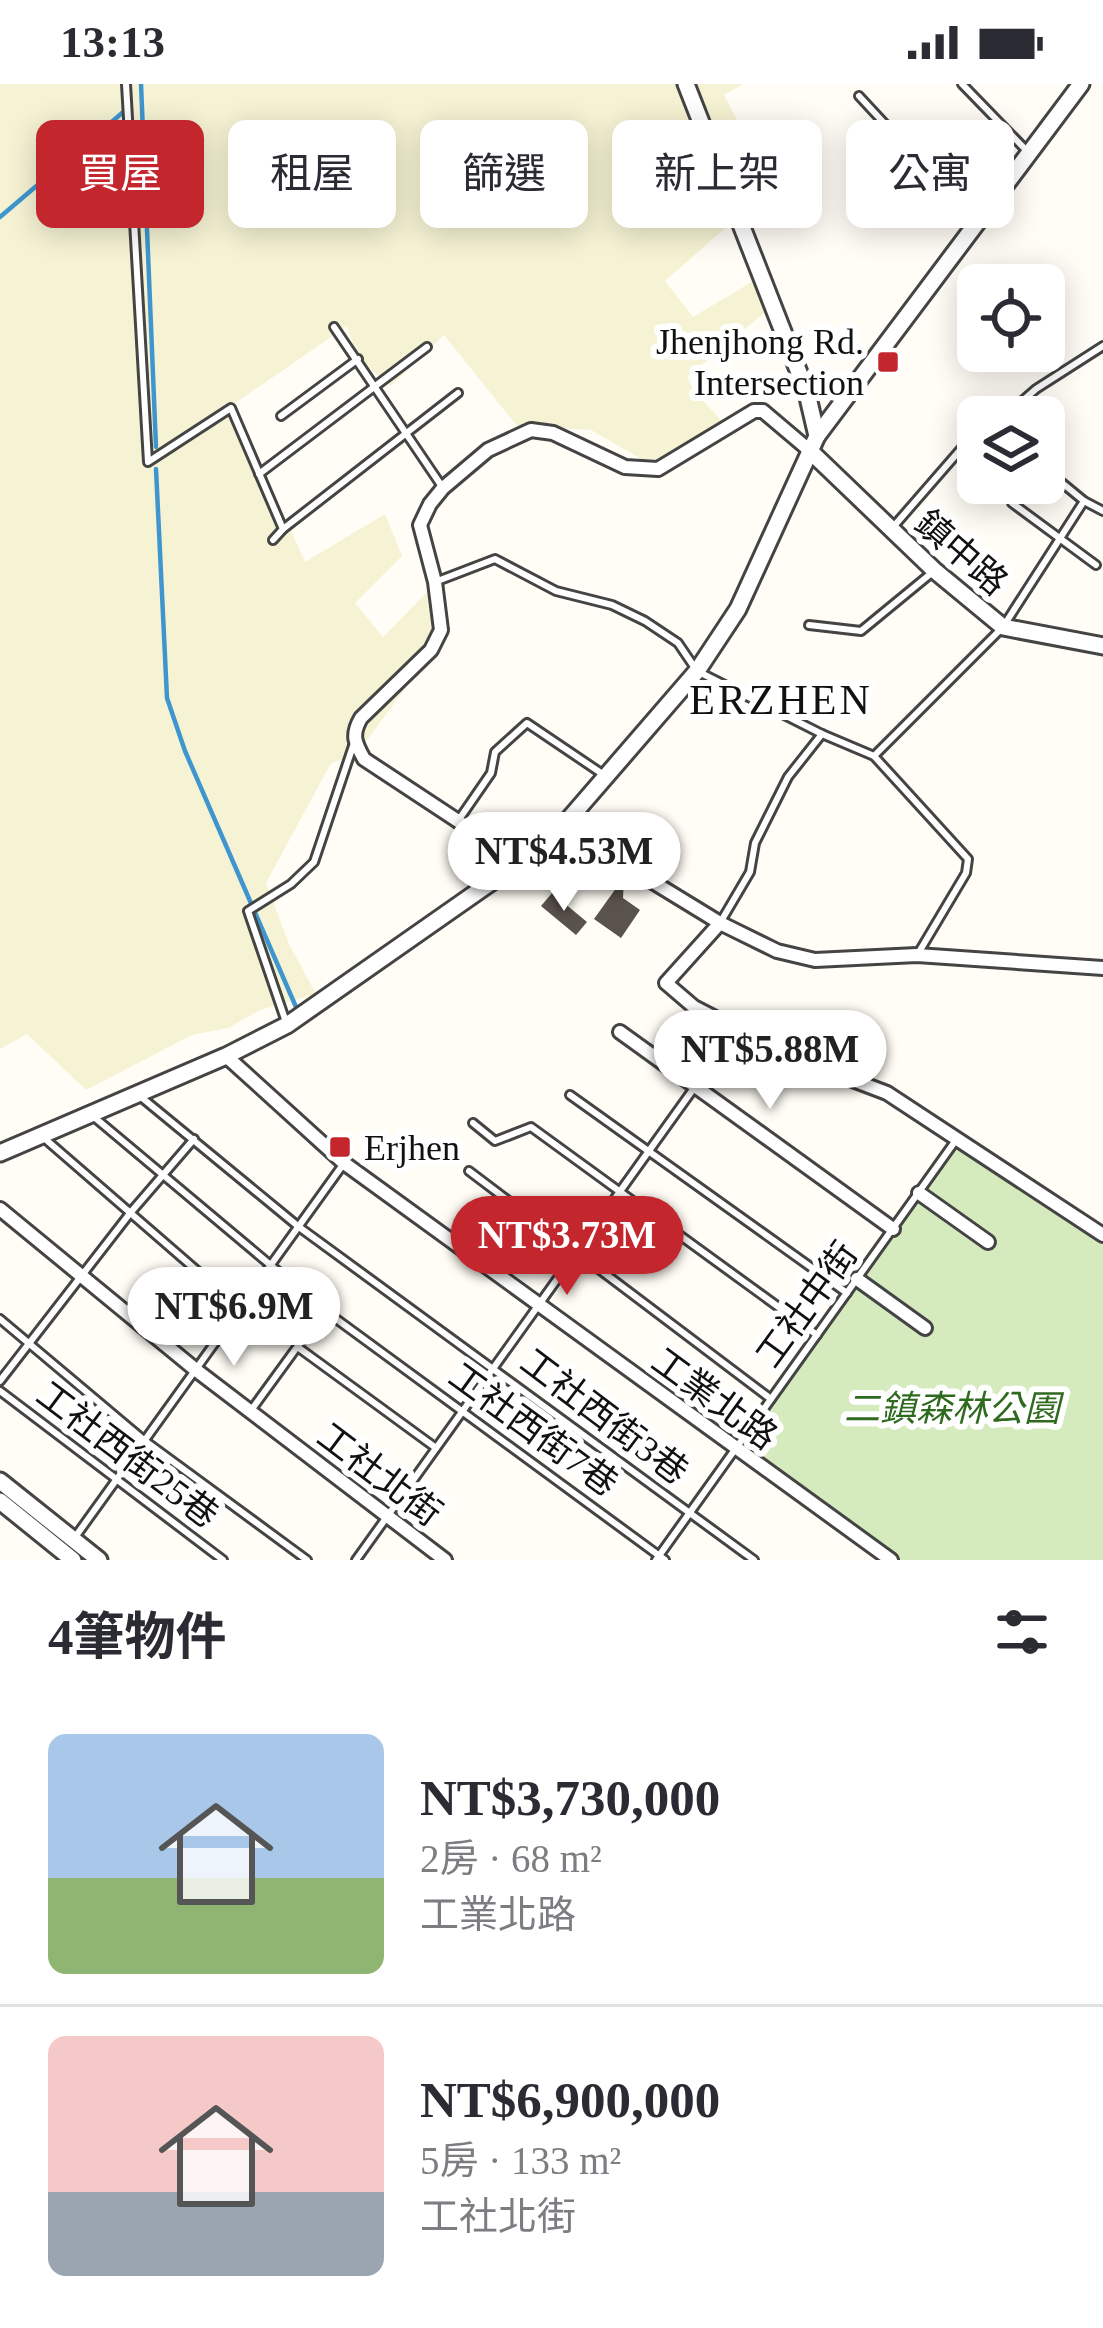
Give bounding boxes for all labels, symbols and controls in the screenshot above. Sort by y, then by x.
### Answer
text: 13:13 [60,17,165,67]
chip: 買屋 [36,120,204,228]
chip: 租屋 [228,120,396,228]
chip: 篩選 [420,120,588,228]
chip: 新上架 [612,120,822,228]
chip: 公寓 [846,120,1014,228]
map controls [957,264,1065,504]
button: locate [957,264,1065,372]
place label: Jhenjhong Rd. Intersection [656,322,864,403]
marker: Jhenjhong Rd. Intersection [875,349,901,375]
button: layers [957,396,1065,504]
street label: 鎮中路 [907,502,1015,603]
district label: ERZHEN [689,677,873,723]
pin: NT$4.53M [440,812,688,914]
text: NT$4.53M [475,829,653,872]
pin: NT$5.88M [646,1010,894,1112]
text: NT$5.88M [681,1027,859,1070]
place label: Erjhen [364,1128,460,1168]
marker: Erjhen [327,1134,353,1160]
pin: NT$3.73M [443,1196,691,1298]
text: NT$3.73M [478,1213,656,1256]
street label: 工社中街 [748,1235,865,1375]
pin: NT$6.9M [123,1267,345,1369]
text: NT$6.9M [154,1284,314,1327]
street label: 工業北路 [644,1340,784,1457]
street label: 工社西街3巷 [513,1341,696,1492]
street label: 工社西街7巷 [442,1355,625,1504]
street label: 工社西街25巷 [29,1374,226,1536]
park label: 二鎮森林公園 [844,1389,1065,1429]
street label: 工社北街 [310,1415,449,1534]
icon: filters [989,1599,1055,1665]
text: 4筆物件 [48,1609,227,1665]
text: NT$3,730,000 [420,1770,720,1826]
icon: home [144,1782,288,1926]
text: 2房 · 68 m² [420,1837,602,1880]
text: 工業北路 [420,1893,576,1936]
text: NT$6,900,000 [420,2072,720,2128]
icon: home [144,2084,288,2228]
text: 5房 · 133 m² [420,2139,621,2182]
text: 工社北街 [420,2195,576,2238]

